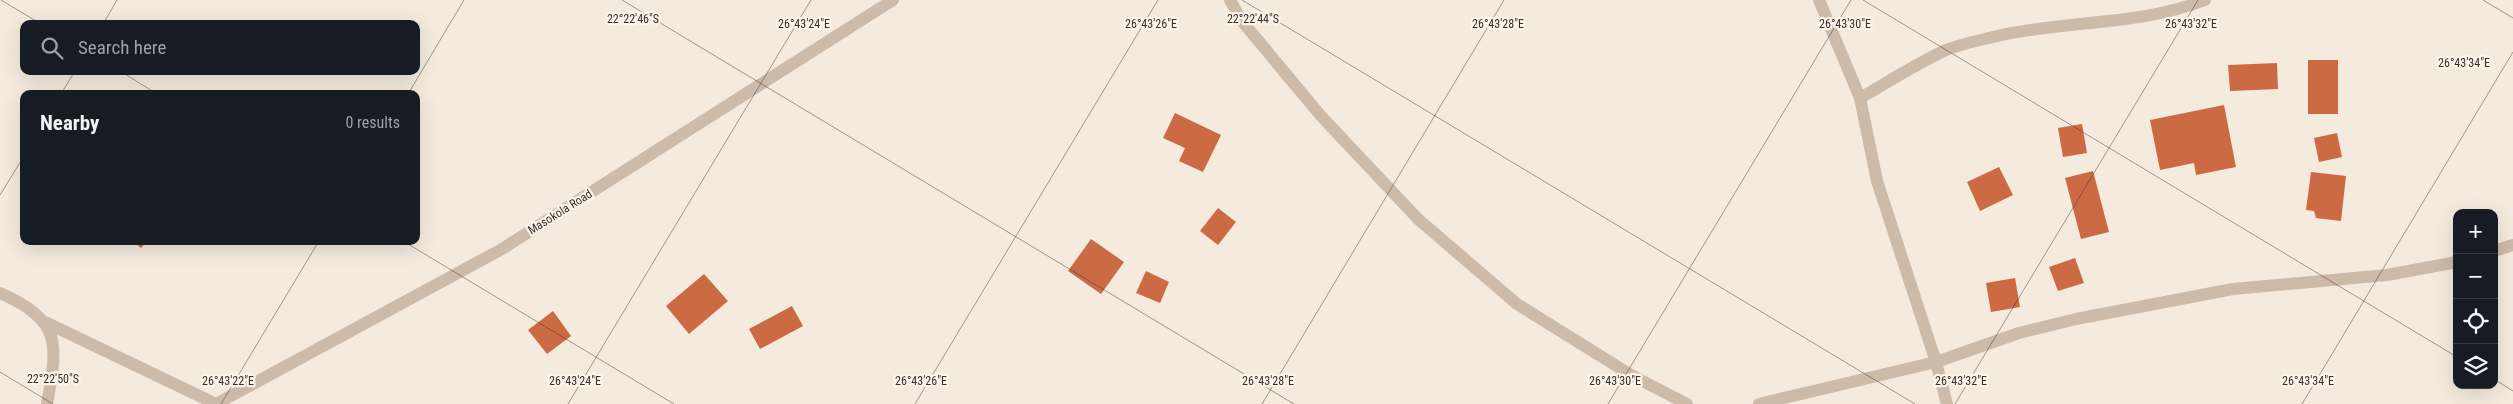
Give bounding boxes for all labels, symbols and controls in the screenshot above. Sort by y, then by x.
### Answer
text: 22°22'46"S [607,12,659,26]
text: 22°22'44"S [1227,12,1279,26]
text: 26°43'24"E [778,17,830,31]
text: 26°43'26"E [1125,17,1177,31]
text: 26°43'28"E [1472,17,1524,31]
text: 26°43'30"E [1819,17,1871,31]
text: 26°43'32"E [2165,17,2217,31]
search box [20,20,420,75]
icon: search [38,34,66,62]
text: Search here [78,36,166,59]
text: 26°43'34"E [2438,56,2490,70]
text: Nearby [40,111,99,135]
text: 0 results [345,113,400,132]
street label: Masokola Road [525,187,595,237]
map controls [2453,209,2498,389]
button: + [2453,209,2498,254]
button: − [2453,254,2498,299]
button: locate [2453,299,2498,344]
button: layers [2453,344,2498,389]
text: 22°22'50"S [27,372,79,386]
text: 26°43'22"E [202,374,254,388]
text: 26°43'24"E [549,374,601,388]
text: 26°43'26"E [895,374,947,388]
text: 26°43'28"E [1242,374,1294,388]
text: 26°43'30"E [1589,374,1641,388]
text: 26°43'32"E [1935,374,1987,388]
text: 26°43'34"E [2282,374,2334,388]

